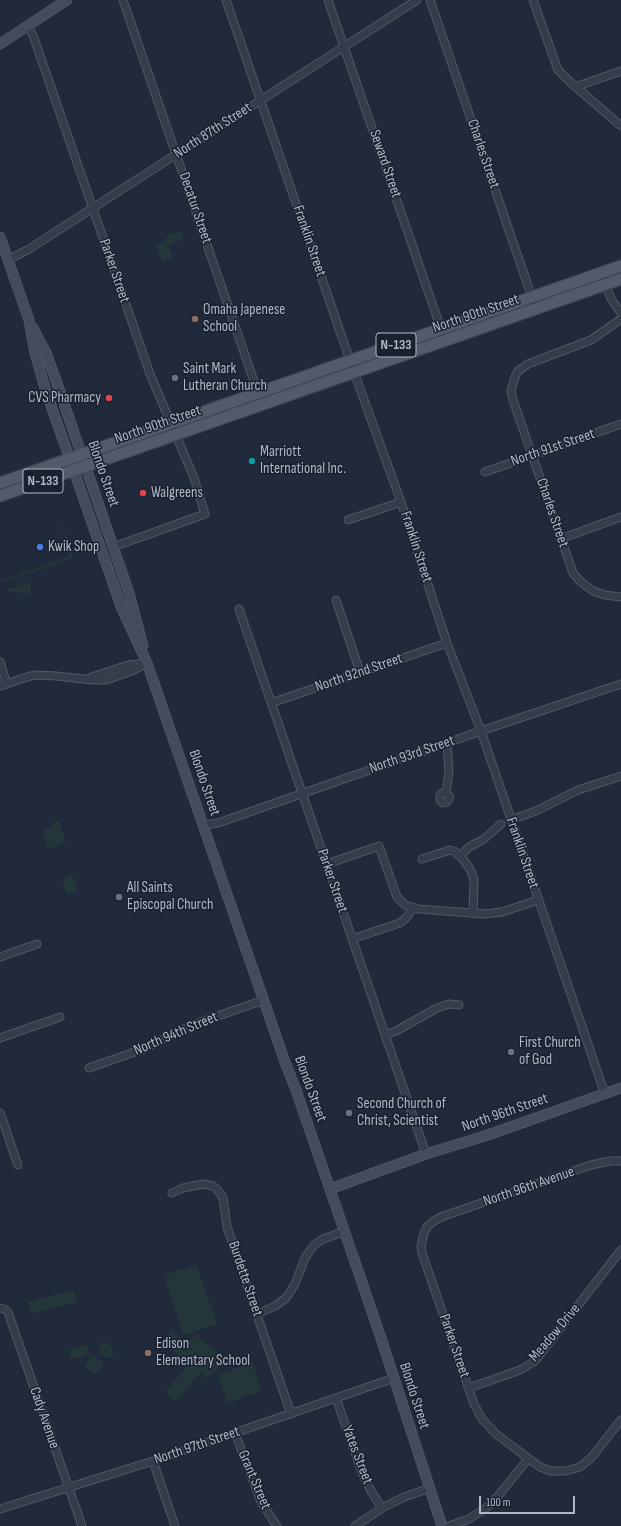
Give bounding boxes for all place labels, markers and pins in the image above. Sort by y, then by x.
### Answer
place label: Omaha Japenese School [203,301,285,336]
marker: Omaha Japenese School [190,314,200,324]
place label: Saint Mark Lutheran Church [183,360,267,395]
marker: Saint Mark Lutheran Church [170,373,180,383]
place label: CVS Pharmacy [28,389,101,407]
marker: CVS Pharmacy [104,393,114,403]
place label: Marriott International Inc. [260,443,346,478]
marker: Marriott International Inc. [247,456,257,466]
place label: Walgreens [151,484,203,502]
marker: Walgreens [138,488,148,498]
place label: Kwik Shop [48,538,99,556]
marker: Kwik Shop [35,542,45,552]
place label: All Saints Episcopal Church [127,879,213,914]
marker: All Saints Episcopal Church [114,892,124,902]
place label: First Church of God [519,1034,581,1069]
marker: First Church of God [506,1047,516,1057]
place label: Second Church of Christ, Scientist [357,1095,446,1130]
marker: Second Church of Christ, Scientist [344,1108,354,1118]
place label: Edison Elementary School [156,1335,250,1370]
marker: Edison Elementary School [143,1348,153,1358]

